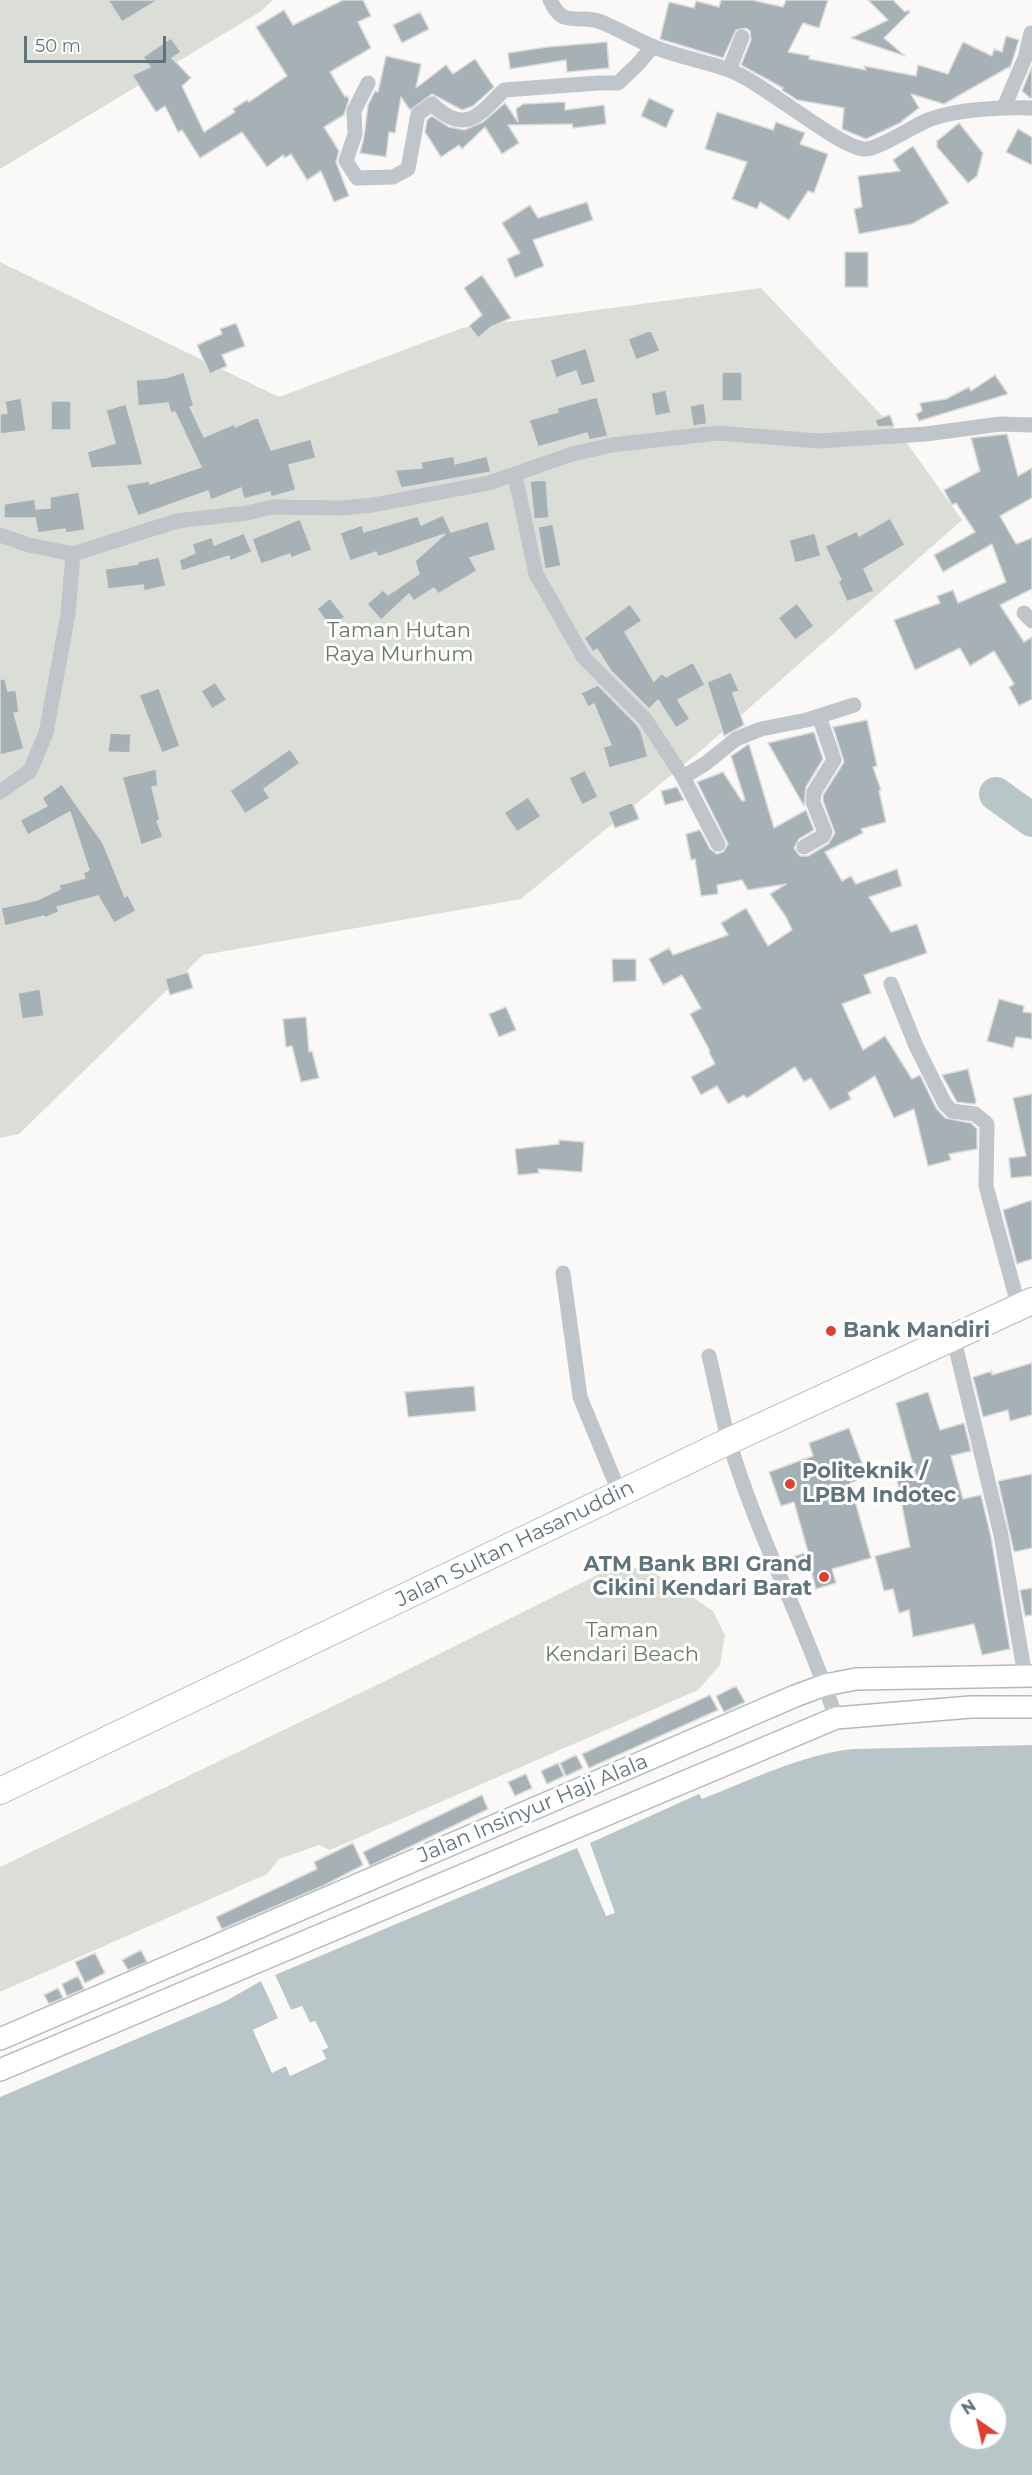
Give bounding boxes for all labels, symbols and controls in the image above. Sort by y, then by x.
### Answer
scale bar [27,24,170,62]
text: 50 m [35,35,81,57]
park label: Taman Hutan Raya Murhum [325,618,473,668]
place label: Bank Mandiri [843,1318,990,1344]
marker: Bank Mandiri [824,1324,838,1338]
place label: Politeknik / LPBM Indotec [802,1459,956,1509]
street label: Jalan Sultan Hasanuddin [392,1475,638,1613]
marker: Politeknik / LPBM Indotec [783,1477,797,1491]
place label: ATM Bank BRI Grand Cikini Kendari Barat [584,1552,812,1602]
marker: ATM Bank BRI Grand Cikini Kendari Barat [817,1570,831,1584]
park label: Taman Kendari Beach [545,1618,699,1668]
street label: Jalan Insinyur Haji Alala [414,1749,652,1869]
north arrow [948,2391,1008,2451]
text: N [958,2396,979,2419]

